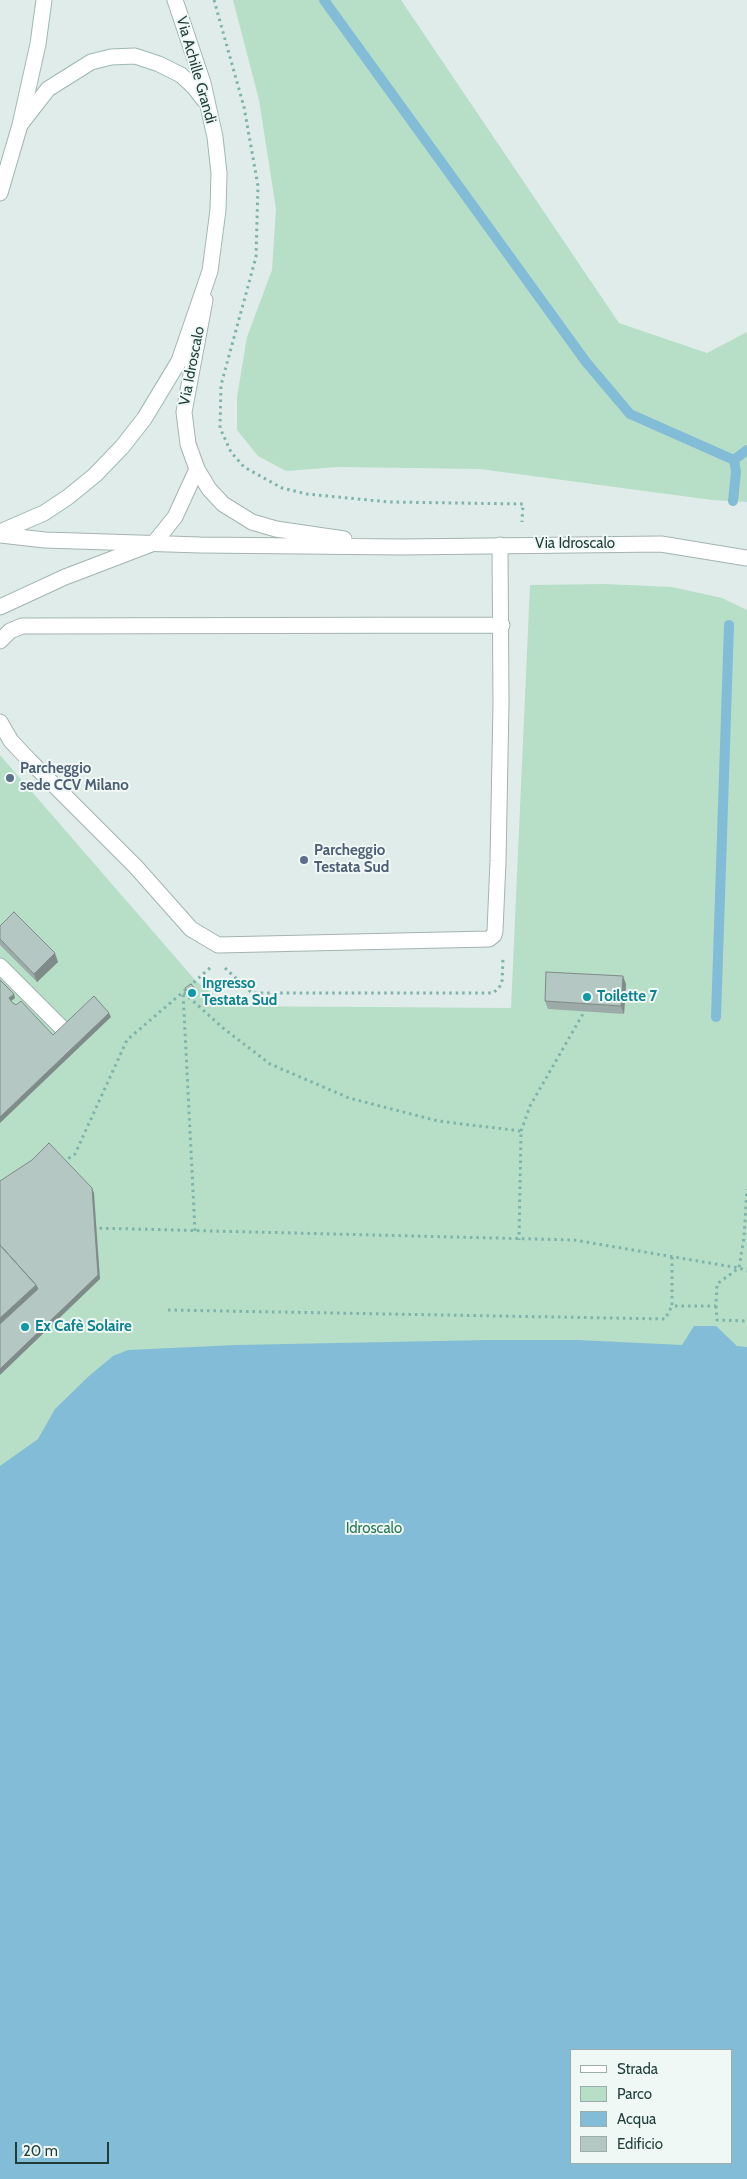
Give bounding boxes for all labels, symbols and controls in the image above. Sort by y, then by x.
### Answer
street label: Via Achille Grandi [172,14,220,126]
street label: Via Idroscalo [176,325,208,407]
street label: Via Idroscalo [535,535,615,553]
place label: Parcheggio sede CCV Milano [20,760,129,795]
marker: Parcheggio sede CCV Milano [4,772,16,784]
place label: Parcheggio Testata Sud [314,842,389,877]
marker: Parcheggio Testata Sud [298,854,310,866]
place label: Ingresso Testata Sud [202,975,277,1010]
marker: Ingresso Testata Sud [186,987,198,999]
place label: Toilette 7 [597,988,657,1006]
marker: Toilette 7 [581,991,593,1003]
place label: Ex Cafè Solaire [35,1318,132,1336]
marker: Ex Cafè Solaire [19,1321,31,1333]
park label: Idroscalo [346,1520,402,1538]
legend [570,2049,732,2164]
text: Strada [617,2060,658,2078]
text: Parco [617,2085,652,2103]
text: Acqua [617,2110,656,2128]
scale bar [18,2132,111,2164]
text: Edificio [617,2135,663,2153]
text: 20 m [23,2142,58,2160]

